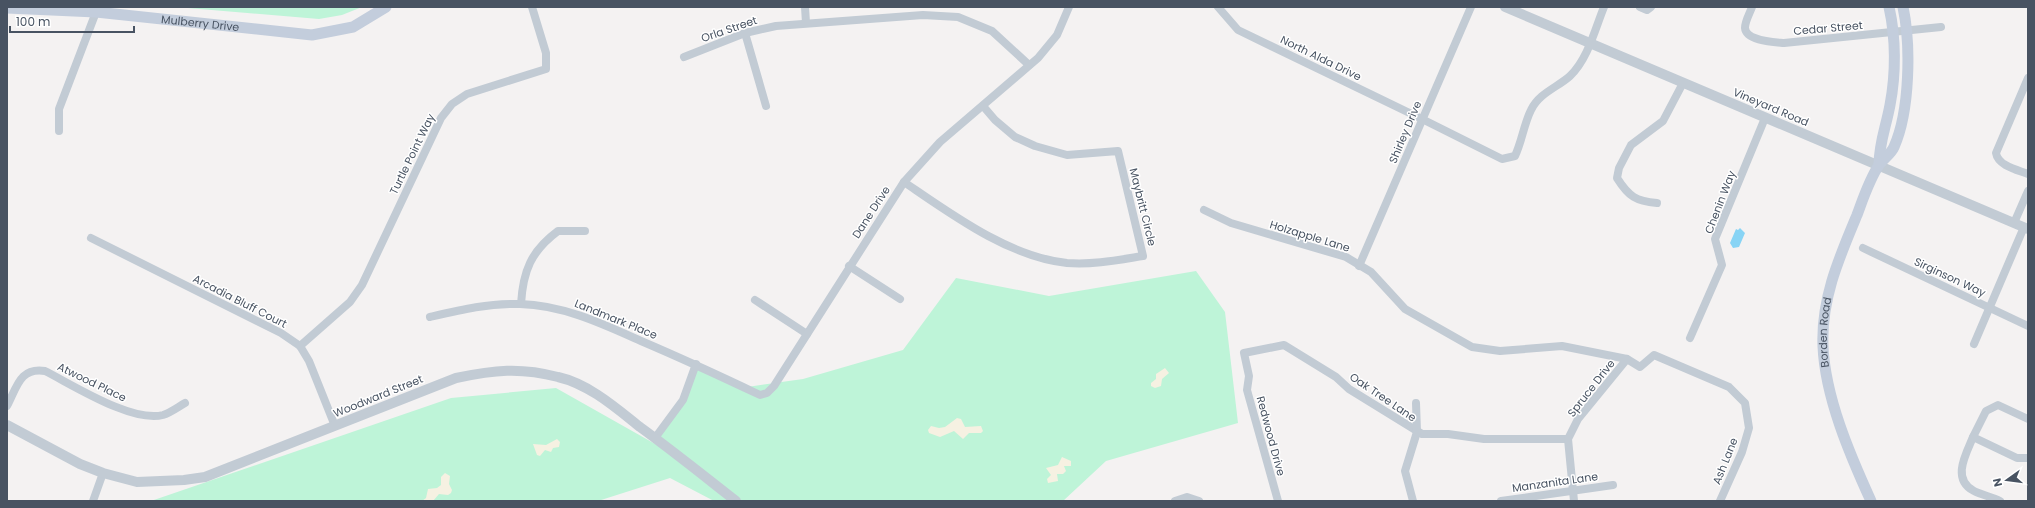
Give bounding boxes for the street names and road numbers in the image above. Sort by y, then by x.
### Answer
street label: Mulberry Drive [160,11,240,35]
street label: Orla Street [699,12,759,46]
street label: Cedar Street [1793,17,1863,39]
street label: North Alda Drive [1278,31,1364,85]
street label: Vineyard Road [1731,84,1811,130]
street label: Shirley Drive [1385,98,1425,166]
street label: Turtle Point Way [386,110,439,197]
street label: Maybritt Circle [1126,166,1160,248]
street label: Chenin Way [1701,167,1740,236]
street label: Dane Drive [848,183,894,241]
street label: Holzapple Lane [1268,216,1352,256]
street label: Sirginson Way [1911,253,1989,301]
street label: Arcadia Bluff Court [190,270,290,332]
street label: Landmark Place [572,295,660,343]
street label: Borden Road [1815,296,1835,369]
street label: Spruce Drive [1563,356,1619,420]
street label: Atwood Place [55,358,129,406]
street label: Oak Tree Lane [1346,369,1420,425]
street label: Woodward Street [331,371,425,421]
street label: Redwood Drive [1253,394,1289,478]
street label: Ash Lane [1708,435,1742,487]
street label: Manzanita Lane [1511,468,1599,496]

